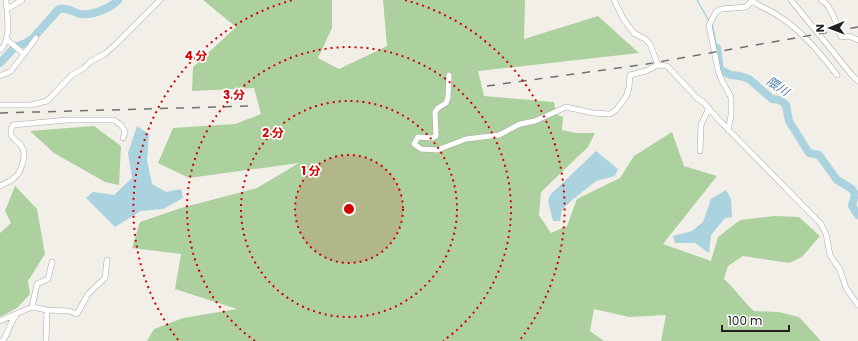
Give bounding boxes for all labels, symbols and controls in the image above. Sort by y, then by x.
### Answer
north arrow [810,8,850,48]
text: N [812,24,828,32]
text: 4 分 [185,47,207,64]
water label: 隈川 [763,72,794,101]
text: 3 分 [223,86,245,103]
text: 2 分 [262,124,284,141]
text: 1 分 [301,162,321,179]
centre of rings [342,202,356,216]
scale bar [722,307,789,333]
text: 100 m [728,312,762,329]

